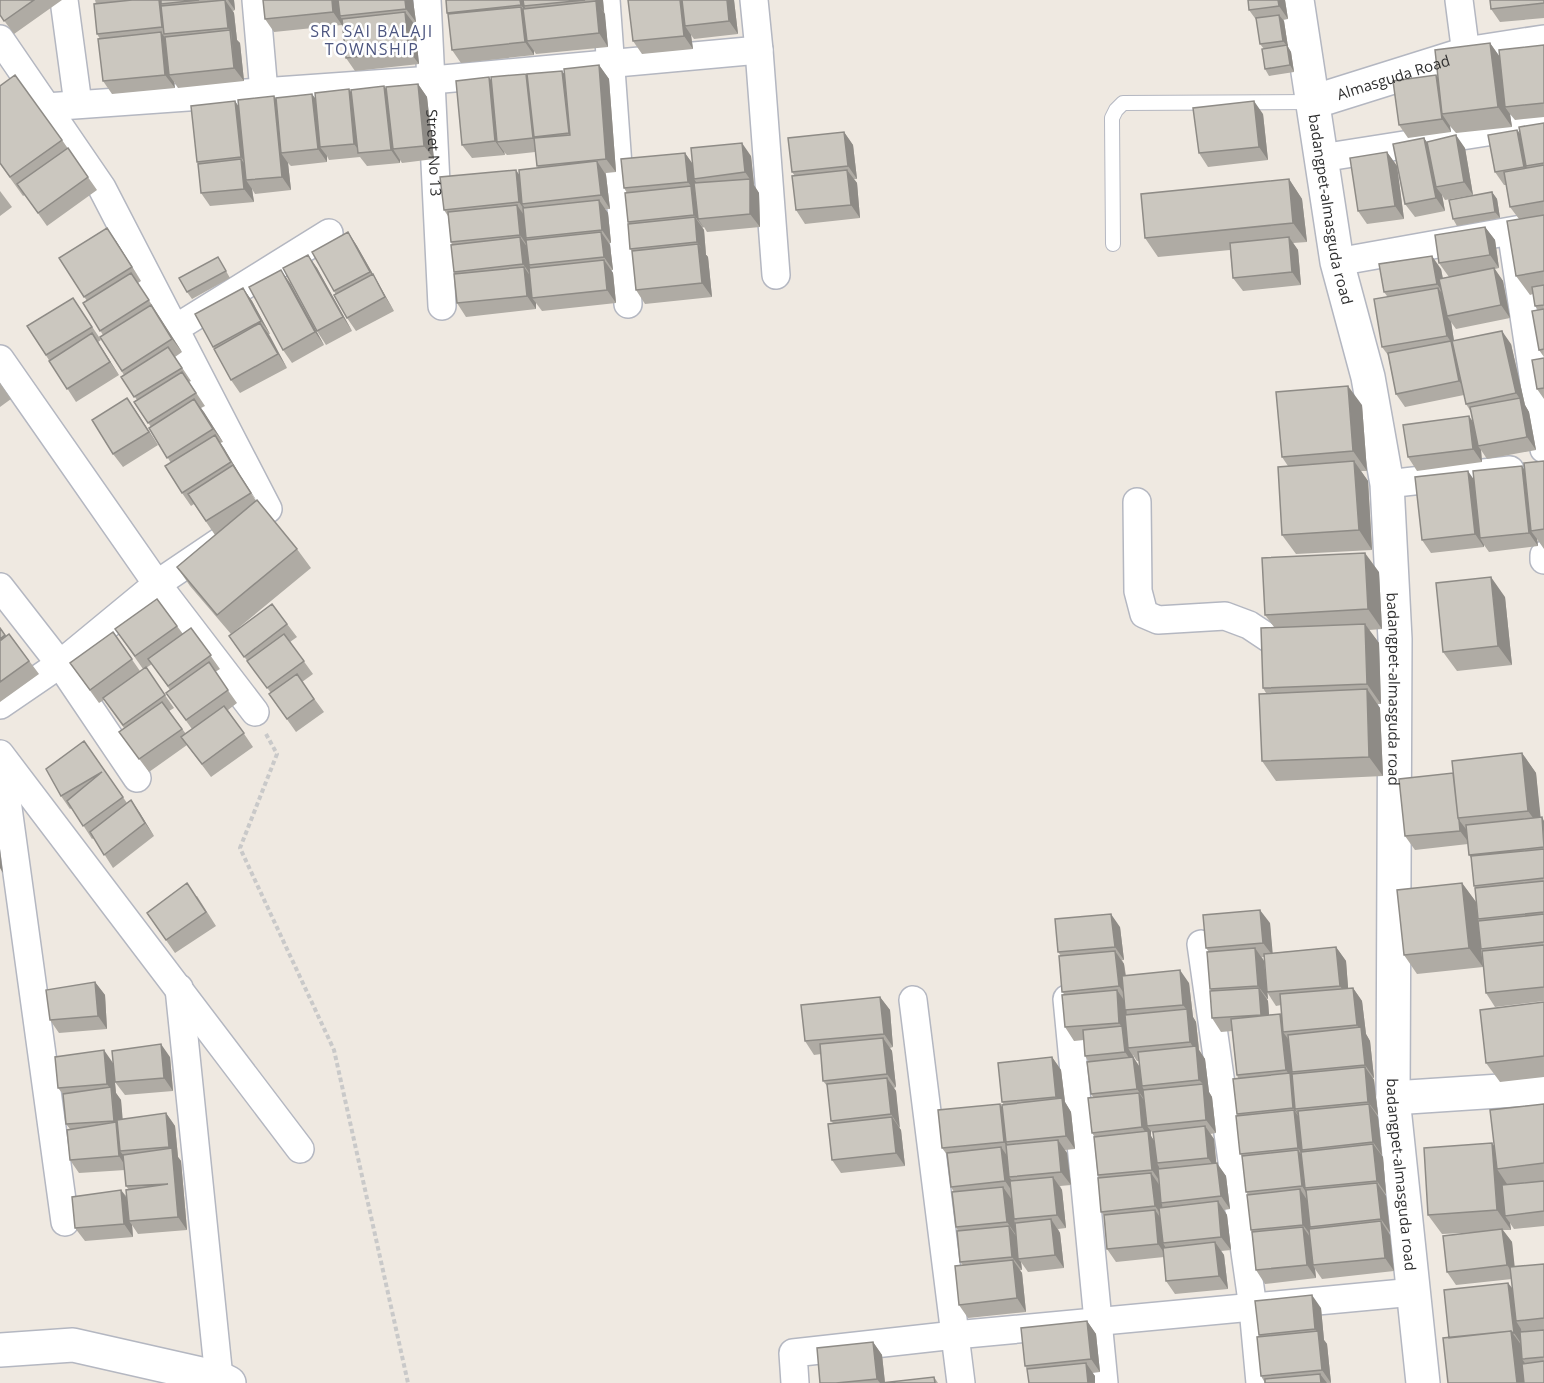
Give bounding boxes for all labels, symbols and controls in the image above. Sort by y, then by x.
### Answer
district label: SRI SAI BALAJI TOWNSHIP [310,20,434,60]
street label: Almasguda Road [1334,50,1452,104]
street label: Street No 13 [422,109,447,197]
street label: badangpet-almasguda road [1305,113,1358,307]
street label: badangpet-almasguda road [1383,592,1405,786]
street label: badangpet-almasguda road [1383,1078,1421,1272]

